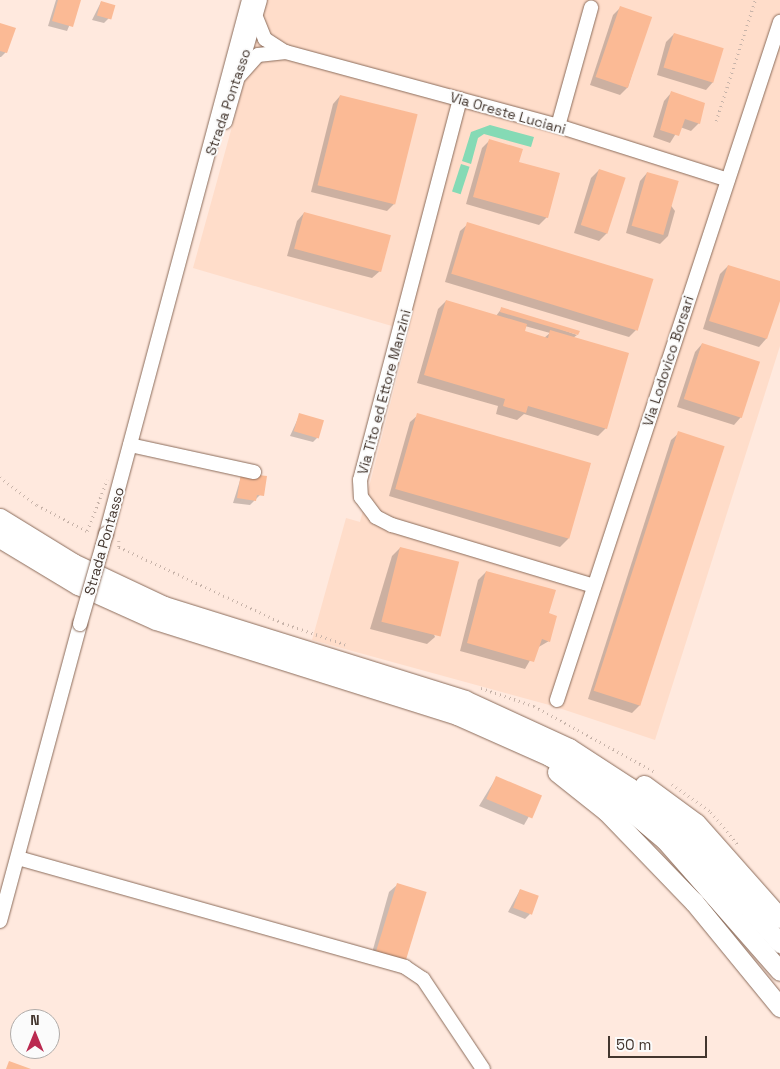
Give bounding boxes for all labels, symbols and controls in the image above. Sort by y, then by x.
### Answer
street label: Strada Pontasso [202,46,254,158]
street label: Via Oreste Luciani [448,88,568,138]
street label: Via Lodovico Borsari [639,294,697,428]
street label: Via Tito ed Ettore Manzini [354,307,414,477]
street label: Strada Pontasso [81,485,127,597]
north arrow [10,1009,60,1059]
text: N [30,1011,40,1029]
scale bar [610,1026,709,1058]
text: 50 m [616,1035,651,1054]

